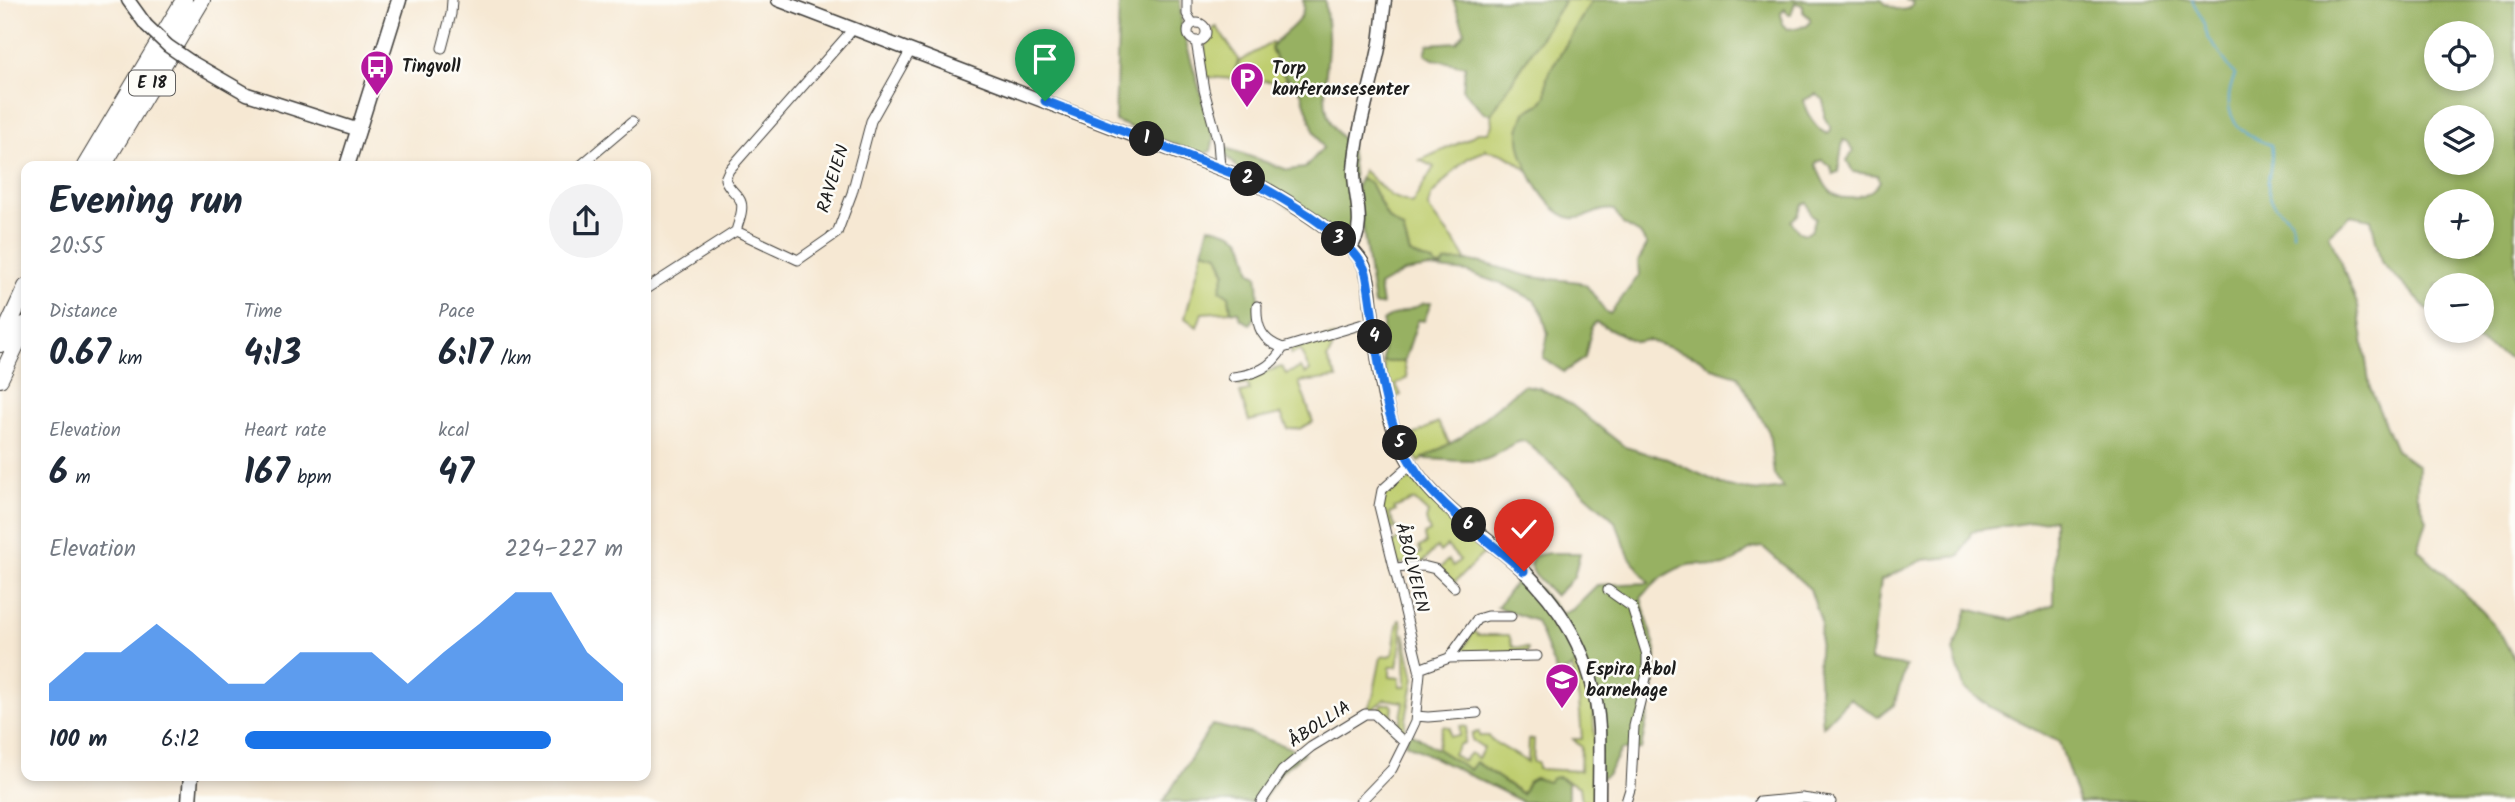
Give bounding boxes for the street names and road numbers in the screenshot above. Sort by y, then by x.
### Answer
road number: E 18 [129,71,175,96]
street label: RAVEIEN [810,141,858,217]
street label: ÅBOLVEIEN [1386,520,1436,616]
street label: ÅBOLLIA [1283,694,1357,756]

